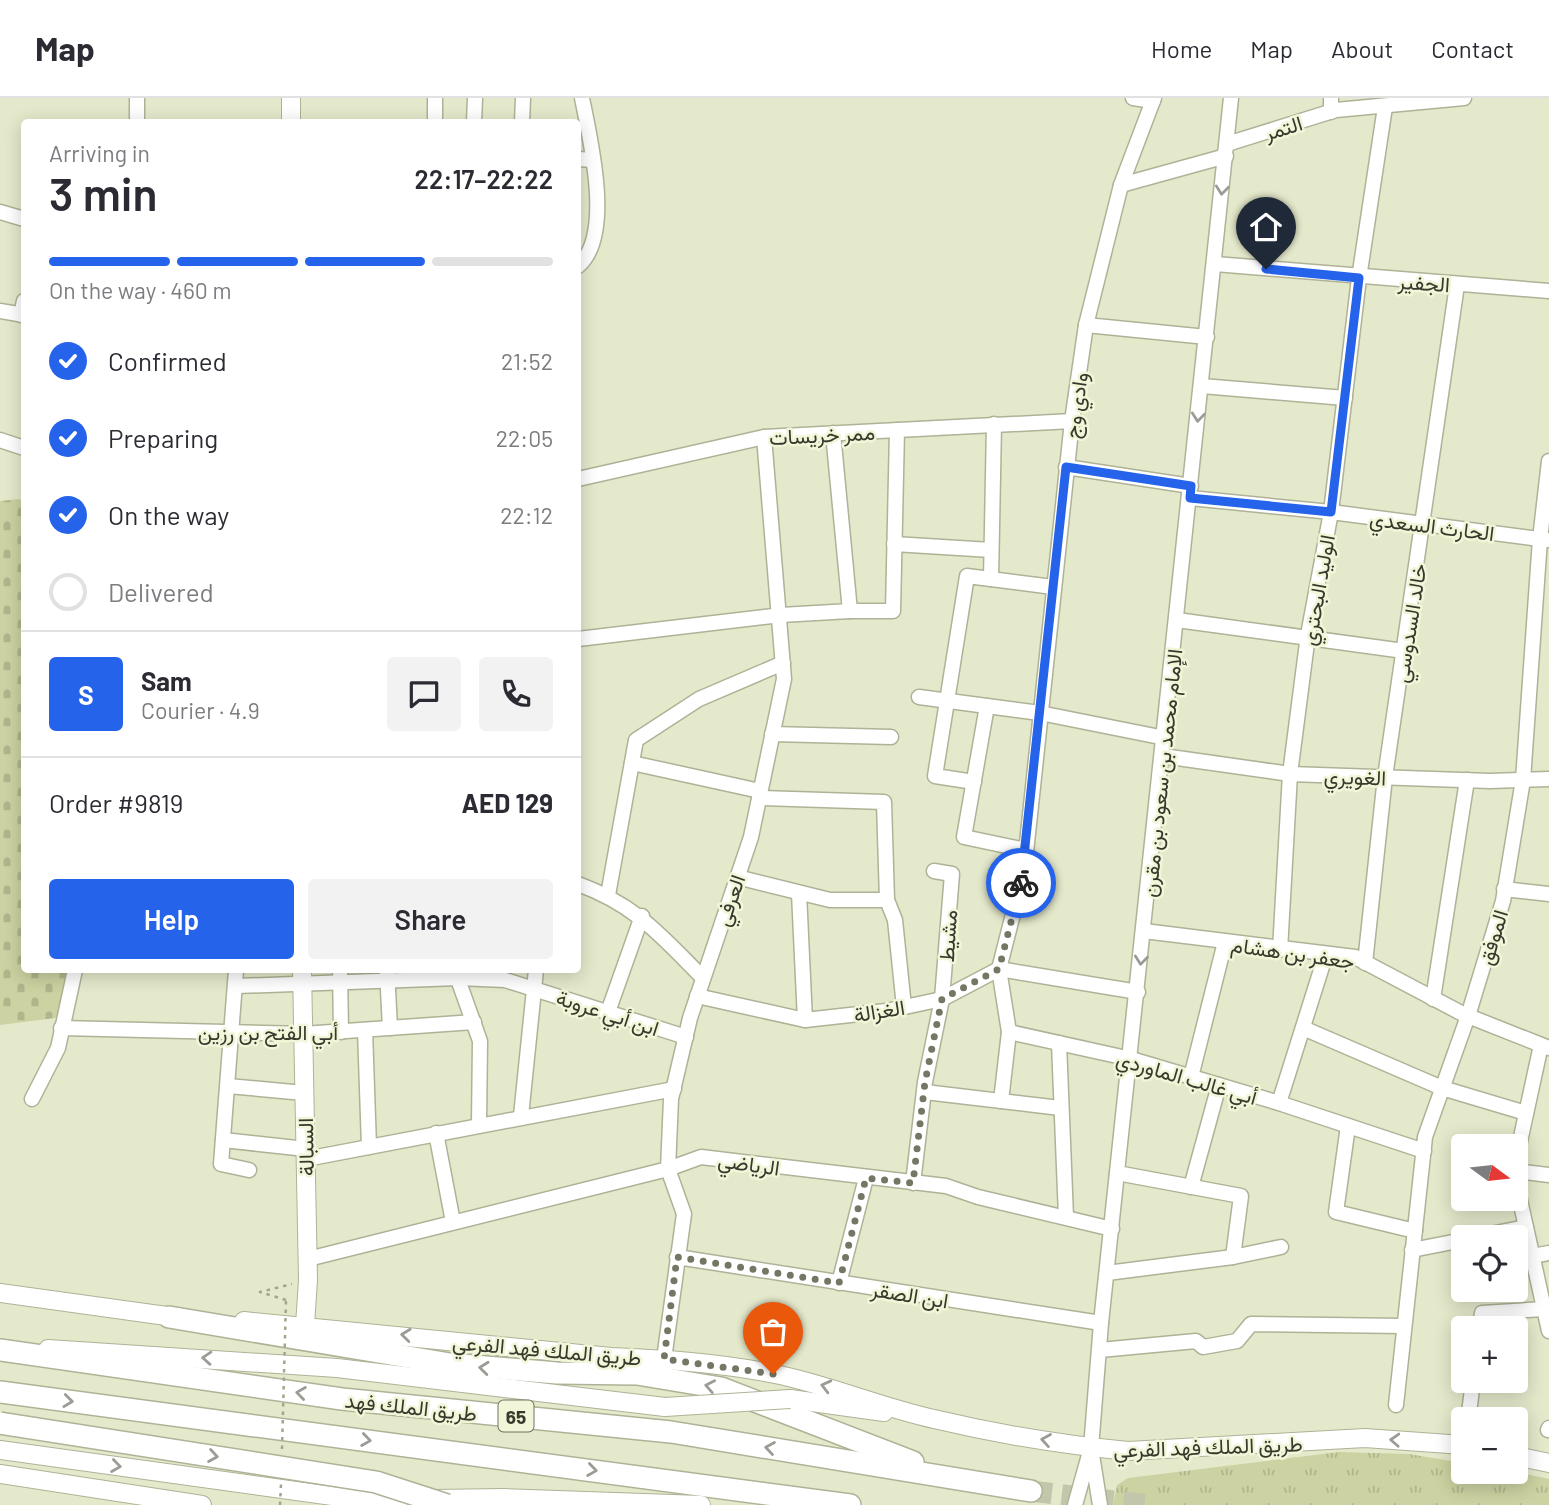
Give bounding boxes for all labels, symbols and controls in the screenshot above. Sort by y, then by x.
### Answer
text: Map [35,28,95,68]
text: Home [1151,34,1212,63]
text: Map [1250,34,1293,63]
text: About [1331,34,1393,63]
text: Contact [1431,34,1514,63]
street label: التمر [1260,109,1306,147]
text: Arriving in [49,139,150,167]
text: 22:17–22:22 [415,163,553,194]
text: 3 min [49,165,158,220]
one-way arrow [1215,185,1230,196]
pin [1236,197,1296,269]
icon: home [1247,208,1285,246]
street label: الجفير [1396,268,1451,298]
text: On the way · 460 m [49,276,231,304]
icon: check [49,342,87,380]
text: Confirmed [108,345,227,376]
text: 21:52 [501,347,553,375]
street label: وادي وج [1058,370,1098,441]
one-way arrow [1191,411,1206,422]
icon: check [49,419,87,457]
street label: ممر خريسات [768,419,876,451]
text: Preparing [108,422,218,453]
text: 22:05 [496,424,553,452]
icon: check [49,496,87,534]
text: On the way [108,499,229,530]
text: 22:12 [500,501,553,529]
street label: الحارث السعدي [1367,505,1496,551]
street label: الوليد البحتري [1295,533,1345,649]
street label: خالد السدوسي [1387,562,1437,685]
text: Delivered [108,576,214,607]
street label: الإمام محمد بن سعود بن مقرن [1136,648,1189,899]
button: chat [387,657,461,731]
button: phone [479,657,553,731]
text: Sam [141,665,192,696]
text: S [78,679,94,710]
text: Courier · 4.9 [141,696,260,724]
street label: الغويري [1323,762,1387,796]
text: Order #9819 [49,787,183,818]
text: AED 129 [462,787,553,818]
courier [986,848,1056,918]
icon: bike [1002,864,1040,902]
street label: العرفي [709,871,755,931]
button: Help [49,879,294,959]
button: Share [308,879,553,959]
street label: الموفق [1472,906,1514,968]
street label: مشيط [933,909,962,963]
street label: جعفر بن هشام [1229,931,1356,976]
one-way arrow [1134,954,1149,965]
street label: ابن أبي عروبة [552,984,662,1046]
street label: الغزالة [852,994,907,1028]
street label: أبي الفتح بن رزين [198,1019,338,1050]
street label: أبي غالب الماوردي [1112,1045,1260,1115]
street label: السبالة [292,1118,319,1176]
north arrow [1451,1134,1528,1211]
map controls [1451,1134,1528,1484]
street label: الرياضي [716,1146,782,1186]
button: locate [1451,1225,1528,1302]
street label: ابن الصقر [868,1275,950,1314]
pin [743,1302,803,1374]
icon: bag [754,1313,792,1351]
button: + [1451,1316,1528,1393]
one-way arrow [400,1328,411,1343]
street label: طريق الملك فهد الفرعي [451,1328,642,1376]
one-way arrow [201,1351,212,1366]
one-way arrow [478,1360,490,1375]
one-way arrow [704,1380,716,1395]
one-way arrow [820,1380,832,1394]
one-way arrow [295,1385,307,1400]
street label: طريق الملك فهد [343,1387,478,1427]
one-way arrow [62,1393,74,1408]
road number: 65 [498,1400,534,1432]
button: − [1451,1407,1528,1484]
street label: طريق الملك فهد الفرعي [1113,1430,1303,1468]
one-way arrow [360,1432,372,1447]
one-way arrow [1040,1433,1052,1448]
one-way arrow [1389,1433,1400,1448]
one-way arrow [764,1441,776,1456]
one-way arrow [207,1448,219,1463]
one-way arrow [110,1458,122,1473]
one-way arrow [586,1463,597,1478]

